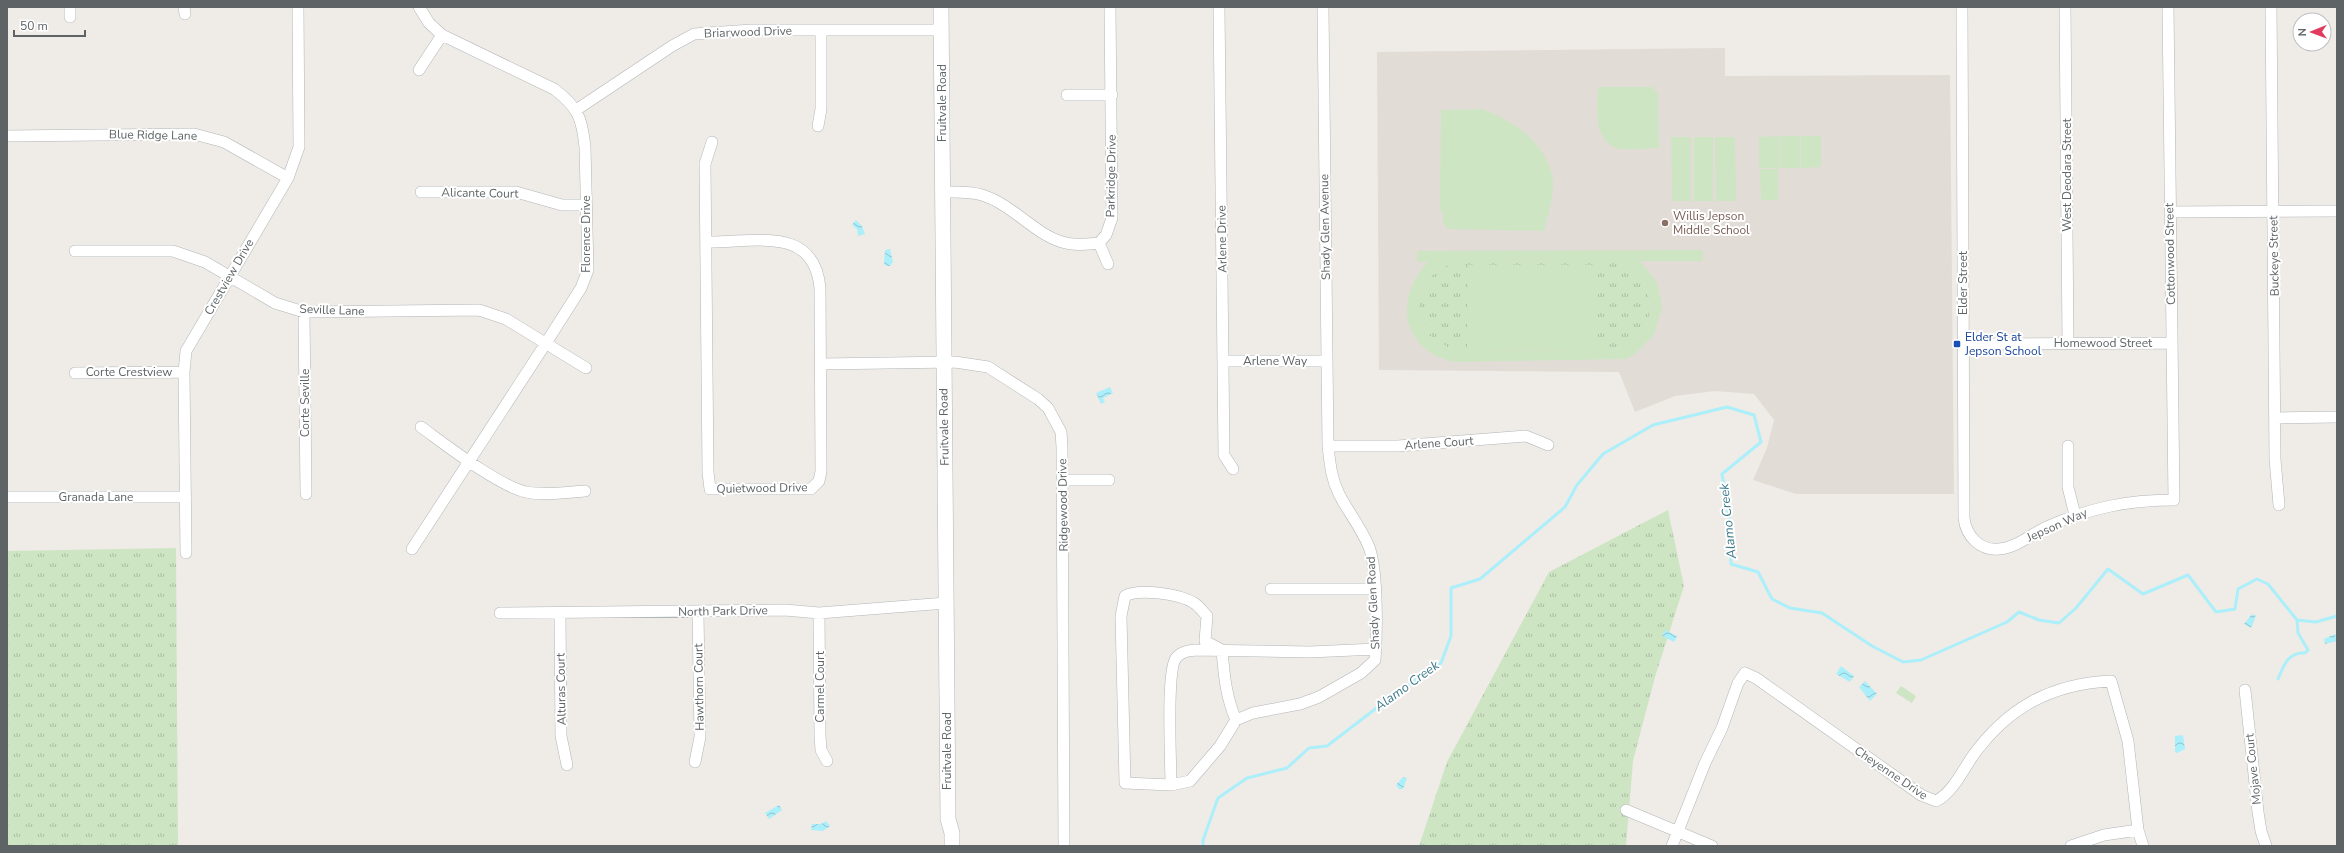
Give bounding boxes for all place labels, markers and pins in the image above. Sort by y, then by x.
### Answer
place label: Willis Jepson Middle School [1673,208,1750,238]
marker: Willis Jepson Middle School [1660,218,1670,228]
place label: Elder St at Jepson School [1964,329,2042,359]
marker: Elder St at Jepson School [1952,339,1962,349]

